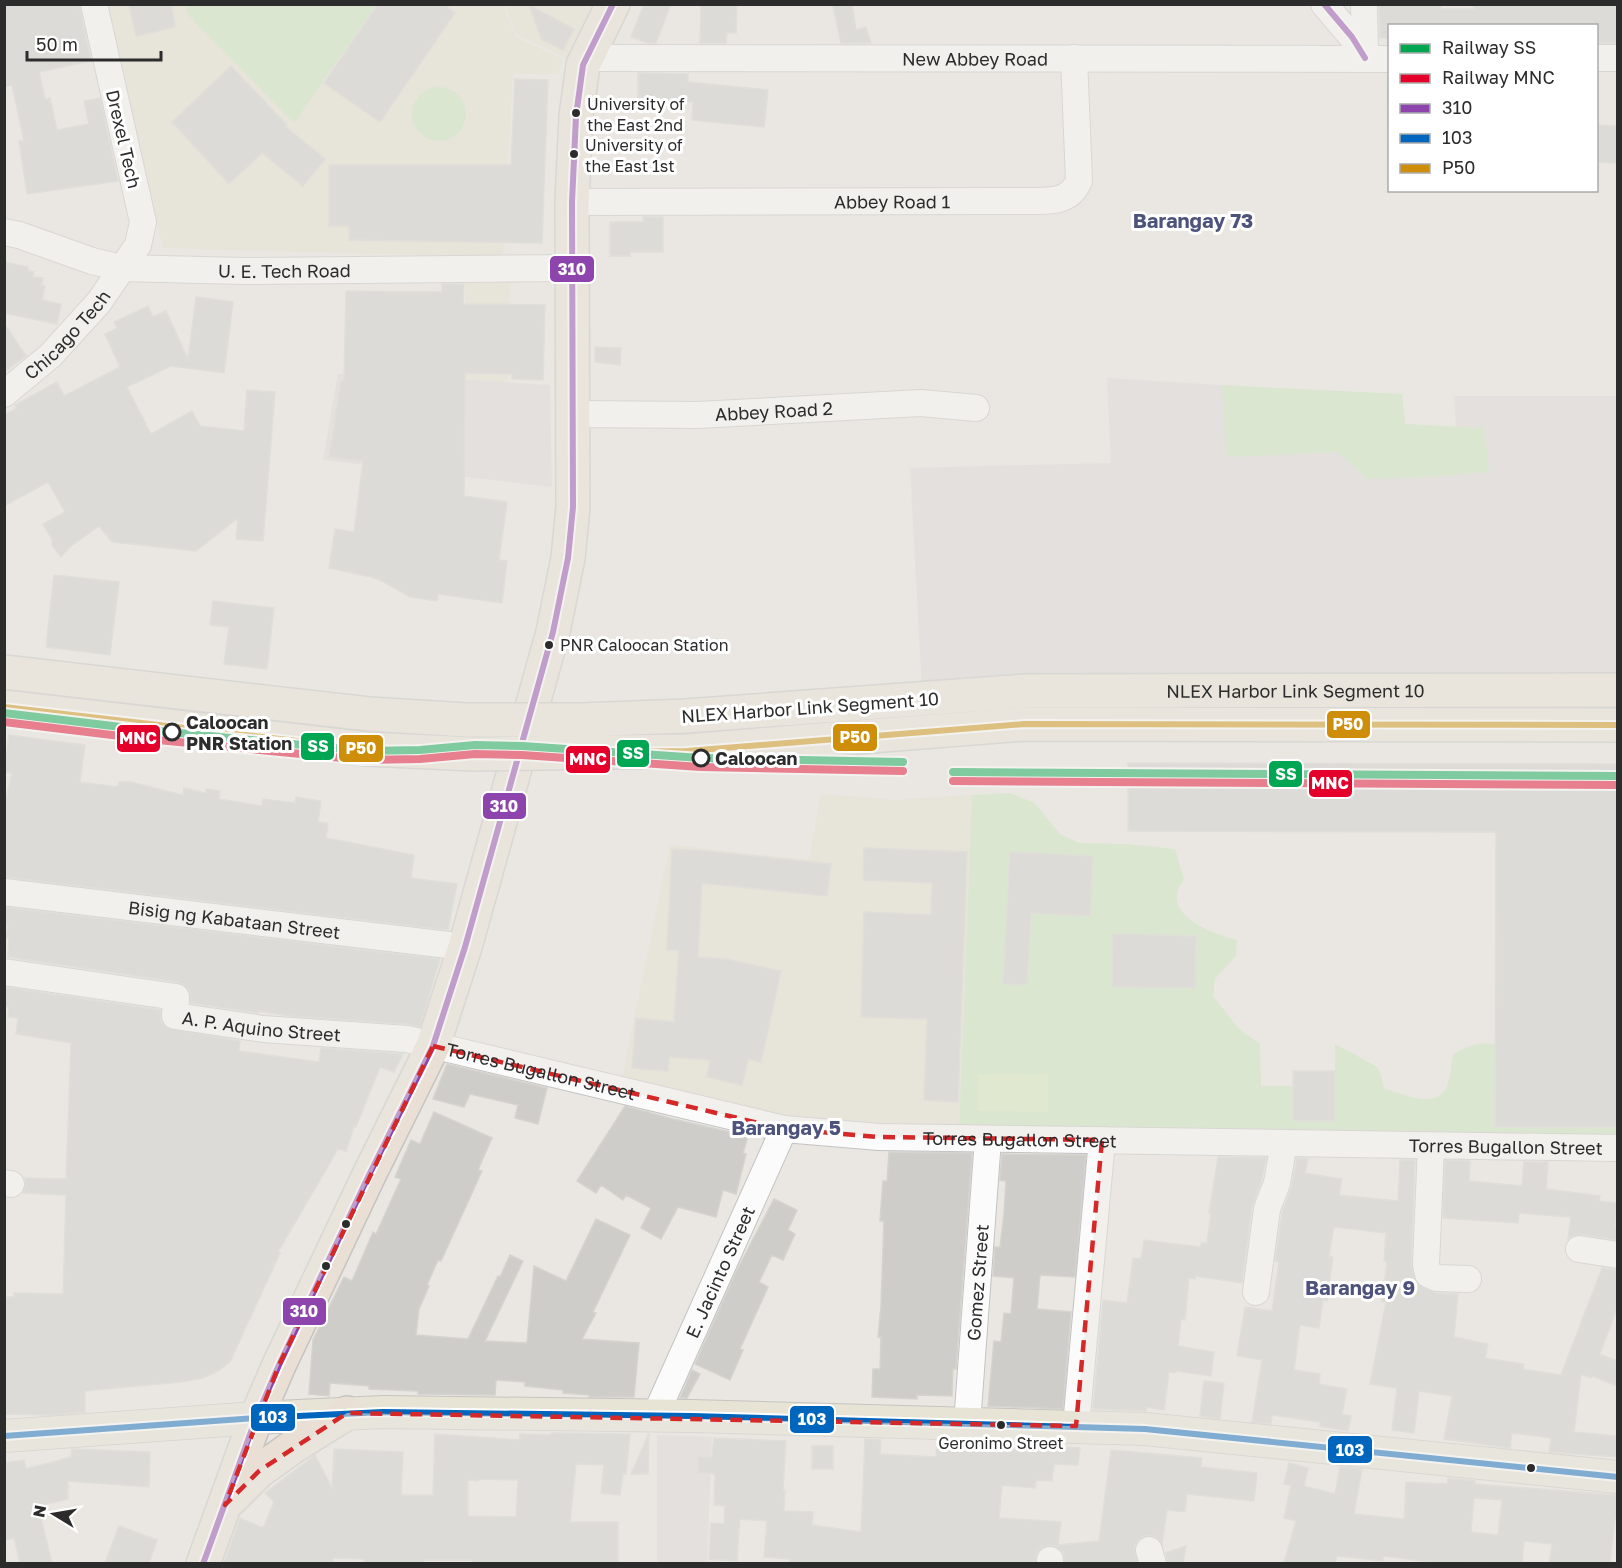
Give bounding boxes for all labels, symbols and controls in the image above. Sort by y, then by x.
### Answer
scale bar [27,24,160,62]
legend [1388,24,1598,192]
text: 50 m [36,33,78,55]
text: Railway SS [1442,36,1536,58]
street label: New Abbey Road [902,47,1048,70]
text: Railway MNC [1442,66,1555,88]
street label: Drexel Tech [102,88,146,190]
place label: University of the East 2nd [587,94,685,135]
text: 310 [1442,96,1472,118]
marker: University of the East 2nd [570,107,582,119]
text: 103 [1442,126,1472,148]
place label: University of the East 1st [585,135,683,176]
marker: University of the East 1st [568,148,580,160]
text: P50 [1442,156,1475,178]
street label: Abbey Road 1 [834,190,950,212]
district label: Barangay 73 [1133,208,1253,232]
line badge: 310 [549,255,595,283]
street label: U. E. Tech Road [218,259,351,282]
text: 310 [558,259,586,279]
street label: Chicago Tech [20,286,115,384]
street label: Abbey Road 2 [714,397,833,425]
place label: PNR Caloocan Station [560,635,729,655]
marker: PNR Caloocan Station [543,639,555,651]
street label: NLEX Harbor Link Segment 10 [1166,679,1425,702]
street label: NLEX Harbor Link Segment 10 [680,687,940,727]
line badge: P50 [1326,710,1371,739]
place label: Caloocan PNR Station [186,711,292,754]
text: P50 [1333,714,1363,734]
marker: Caloocan PNR Station [163,723,181,741]
line badge: P50 [832,723,878,752]
line badge: MNC [116,724,161,753]
text: P50 [840,727,870,747]
text: MNC [119,728,157,748]
line badge: SS [300,732,335,761]
line badge: P50 [338,734,384,763]
text: SS [307,736,329,756]
text: P50 [346,738,376,758]
line badge: SS [616,739,650,768]
text: SS [622,743,644,763]
line badge: MNC [565,745,611,774]
place label: Caloocan [715,747,798,769]
text: MNC [569,749,607,769]
marker: Caloocan [692,749,710,767]
line badge: SS [1268,760,1303,788]
text: SS [1275,764,1297,784]
line badge: MNC [1308,769,1353,798]
text: MNC [1311,773,1349,793]
line badge: 310 [482,792,527,820]
text: 310 [490,796,518,816]
street label: Bisig ng Kabataan Street [127,896,342,943]
street label: A. P. Aquino Street [181,1006,342,1045]
street label: Torres Bugallon Street [444,1038,638,1104]
district label: Barangay 5 [731,1115,841,1139]
street label: Torres Bugallon Street [923,1127,1117,1152]
street label: Torres Bugallon Street [1409,1134,1603,1159]
street label: E. Jacinto Street [681,1202,759,1341]
unlabelled marker [340,1218,352,1230]
street label: Gomez Street [962,1223,993,1341]
unlabelled marker [320,1260,332,1272]
district label: Barangay 9 [1305,1275,1415,1299]
line badge: 310 [282,1297,327,1326]
text: 310 [290,1301,318,1321]
line badge: 103 [250,1403,296,1432]
line badge: 103 [789,1405,835,1434]
text: 103 [259,1407,287,1427]
text: 103 [798,1409,826,1429]
marker: Geronimo Street [995,1419,1007,1431]
place label: Geronimo Street [938,1433,1064,1453]
line badge: 103 [1327,1435,1373,1464]
text: 103 [1336,1440,1364,1460]
unlabelled marker [1525,1462,1537,1474]
north arrow [24,1484,84,1544]
text: N [28,1503,50,1519]

